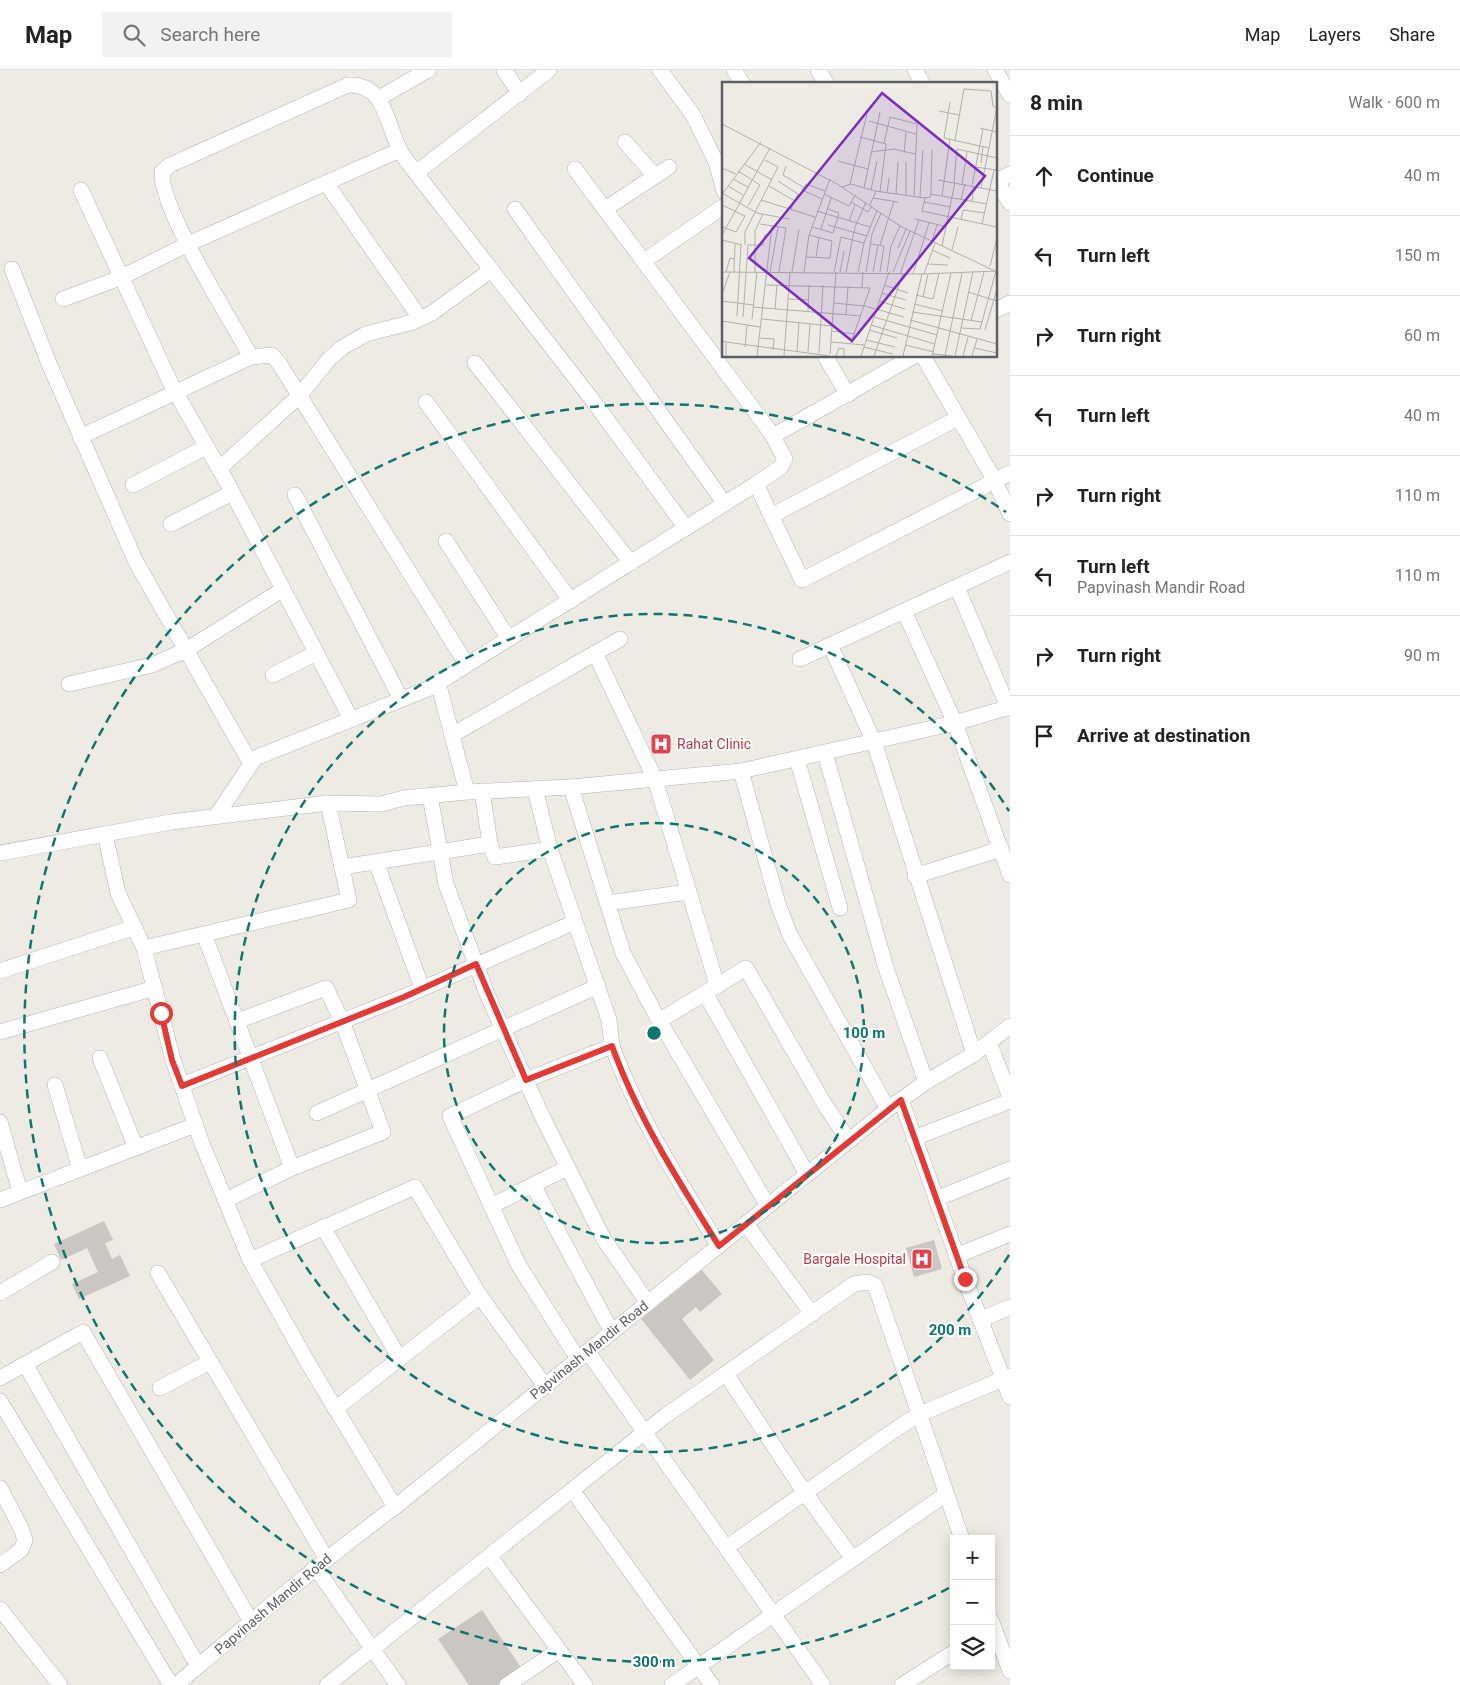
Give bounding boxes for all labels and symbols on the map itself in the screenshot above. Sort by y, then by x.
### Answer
inset map [722,82,998,358]
hospital icon: Rahat Clinic [649,732,673,756]
place label: Rahat Clinic [677,736,751,752]
route start [150,1002,173,1025]
centre of rings [645,1024,663,1042]
text: 100 m [843,1024,885,1042]
hospital icon: Bargale Hospital [910,1247,934,1271]
place label: Bargale Hospital [803,1251,906,1267]
route end [954,1268,977,1291]
street label: Papvinash Mandir Road [527,1297,651,1403]
text: 200 m [929,1321,971,1339]
street label: Papvinash Mandir Road [211,1551,335,1657]
text: 300 m [633,1653,675,1671]

